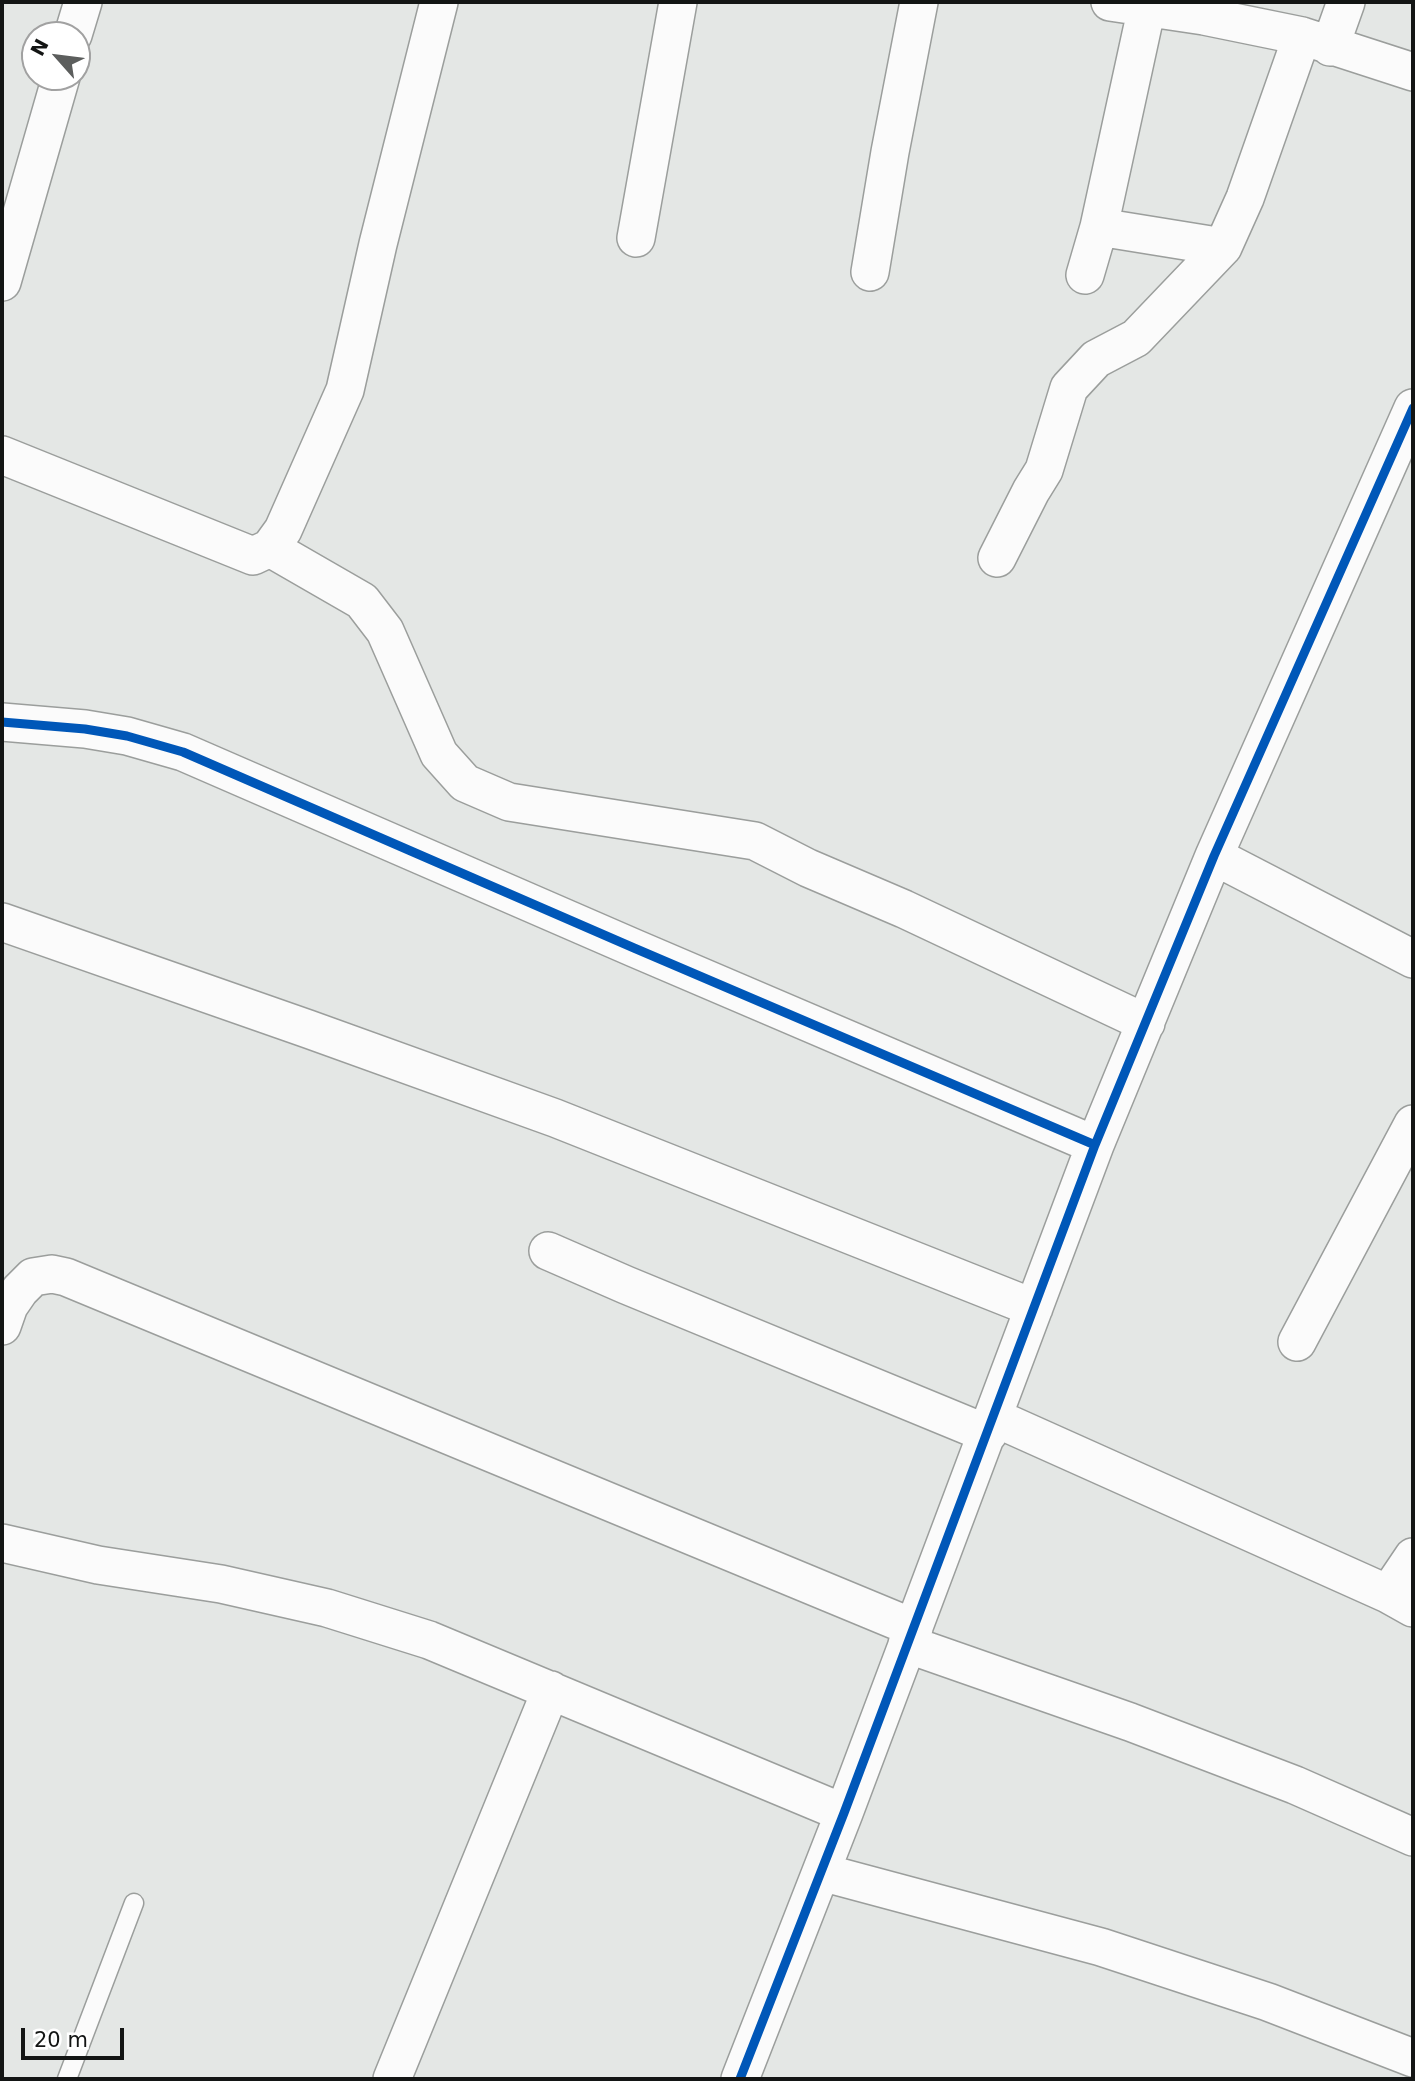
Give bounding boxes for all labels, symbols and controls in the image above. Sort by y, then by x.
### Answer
north arrow [21,21,91,91]
text: N [26,35,53,59]
scale bar [24,2014,128,2058]
text: 20 m [34,2028,88,2052]

